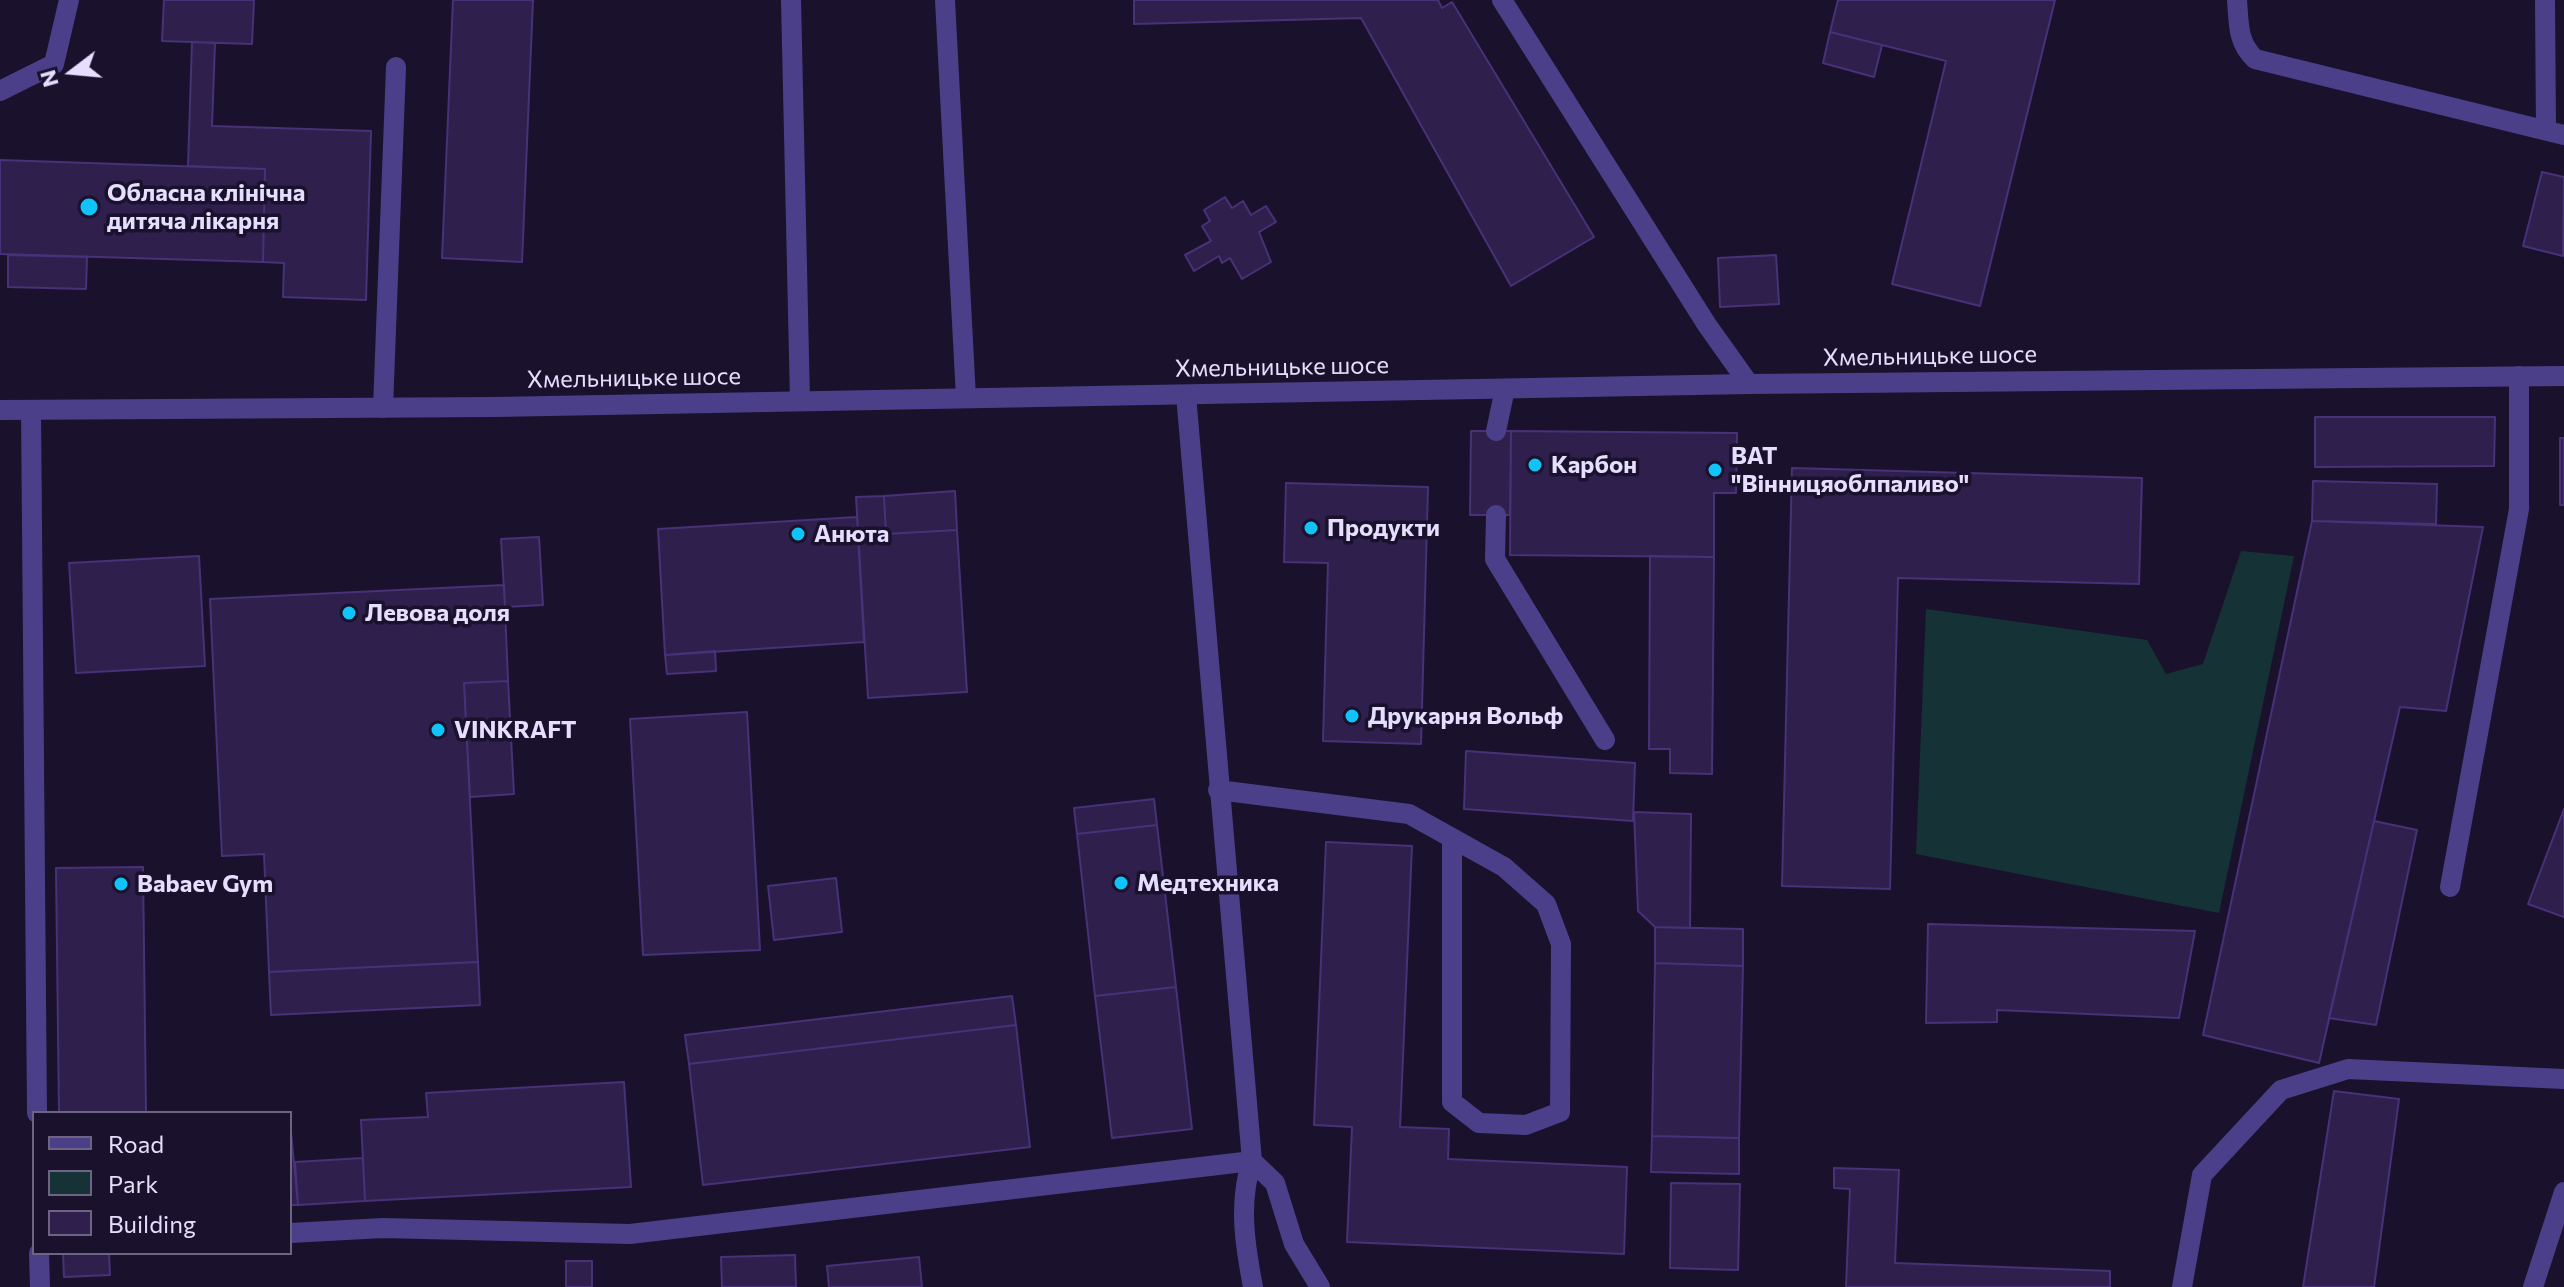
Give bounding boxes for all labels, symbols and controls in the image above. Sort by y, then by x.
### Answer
north arrow [32,32,112,112]
text: N [33,67,64,90]
place label: Обласна клінічна дитяча лікарня [107,179,305,235]
marker: Обласна клінічна дитяча лікарня [78,196,100,218]
street label: Хмельницьке шосе [1823,340,2037,372]
street label: Хмельницьке шосе [1175,351,1389,383]
street label: Хмельницьке шосе [527,362,741,394]
place label: ВАТ "Вінницяоблпаливо" [1731,442,1969,498]
place label: Карбон [1551,451,1637,479]
marker: Карбон [1526,456,1544,474]
marker: ВАТ "Вінницяоблпаливо" [1706,461,1724,479]
place label: Продукти [1327,514,1440,542]
marker: Продукти [1302,519,1320,537]
place label: Анюта [814,520,889,548]
marker: Анюта [789,525,807,543]
place label: Левова доля [365,599,510,627]
marker: Левова доля [340,604,358,622]
place label: Друкарня Вольф [1368,702,1563,730]
marker: Друкарня Вольф [1343,707,1361,725]
place label: VINKRAFT [454,716,577,744]
marker: VINKRAFT [429,721,447,739]
place label: Медтехника [1137,869,1279,897]
place label: Babaev Gym [137,870,273,898]
marker: Медтехника [1112,874,1130,892]
marker: Babaev Gym [112,875,130,893]
legend [32,1111,292,1255]
text: Road [108,1129,164,1158]
text: Park [108,1169,158,1198]
text: Building [108,1209,196,1238]

